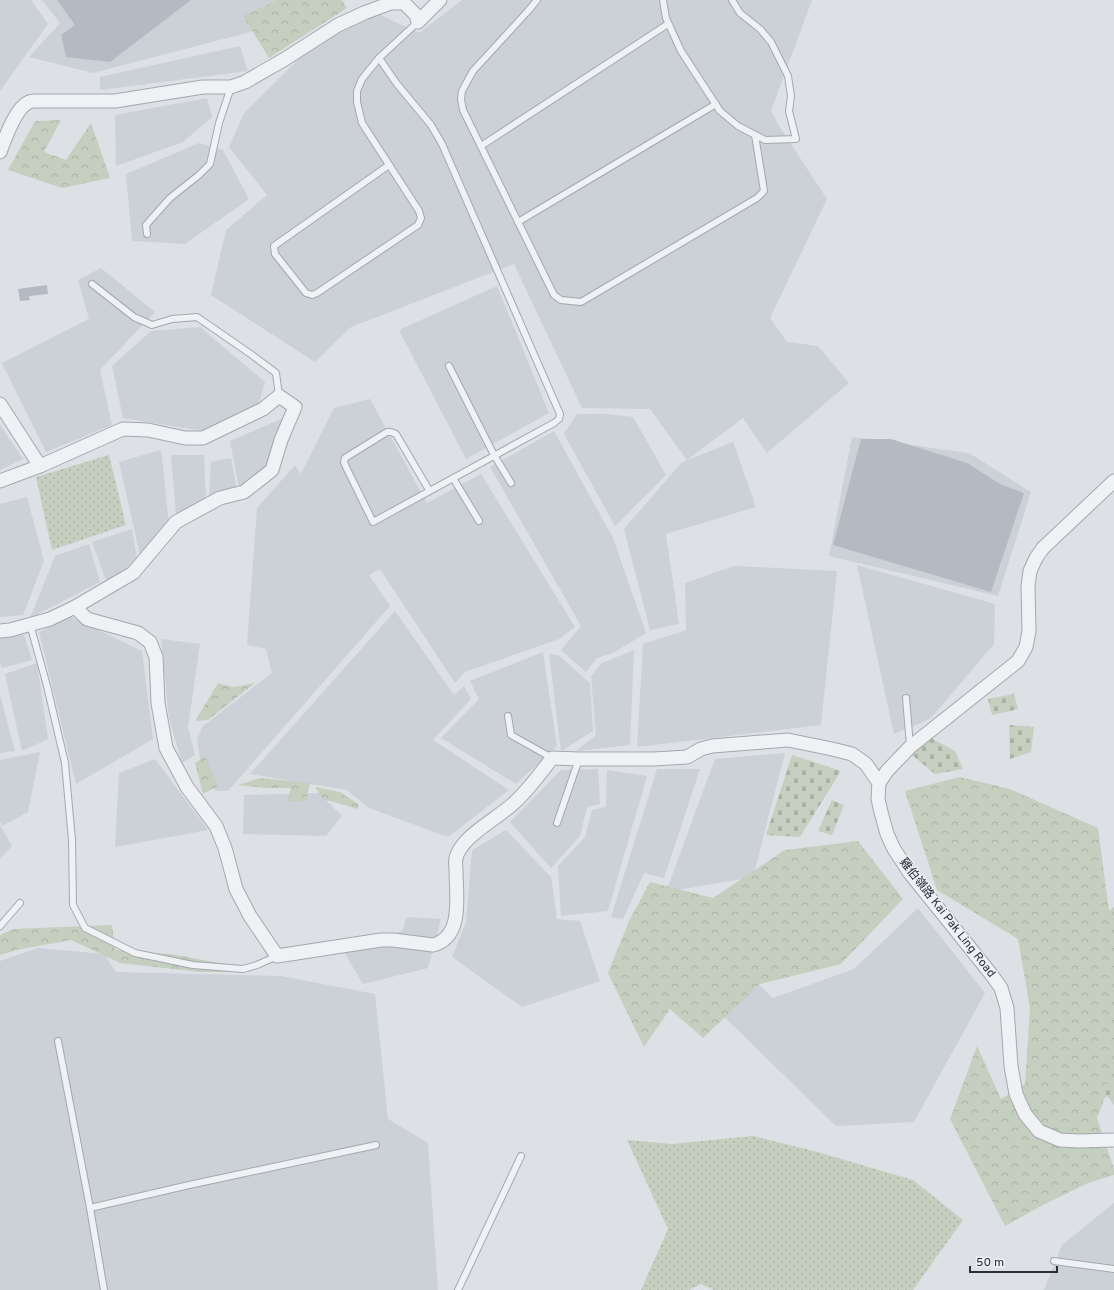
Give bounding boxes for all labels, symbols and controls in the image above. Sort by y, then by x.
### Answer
street label: 雞伯嶺路 Kai Pak Ling Road [895,855,999,981]
scale bar [970,1248,1057,1274]
text: 50 m [976,1255,1004,1271]

